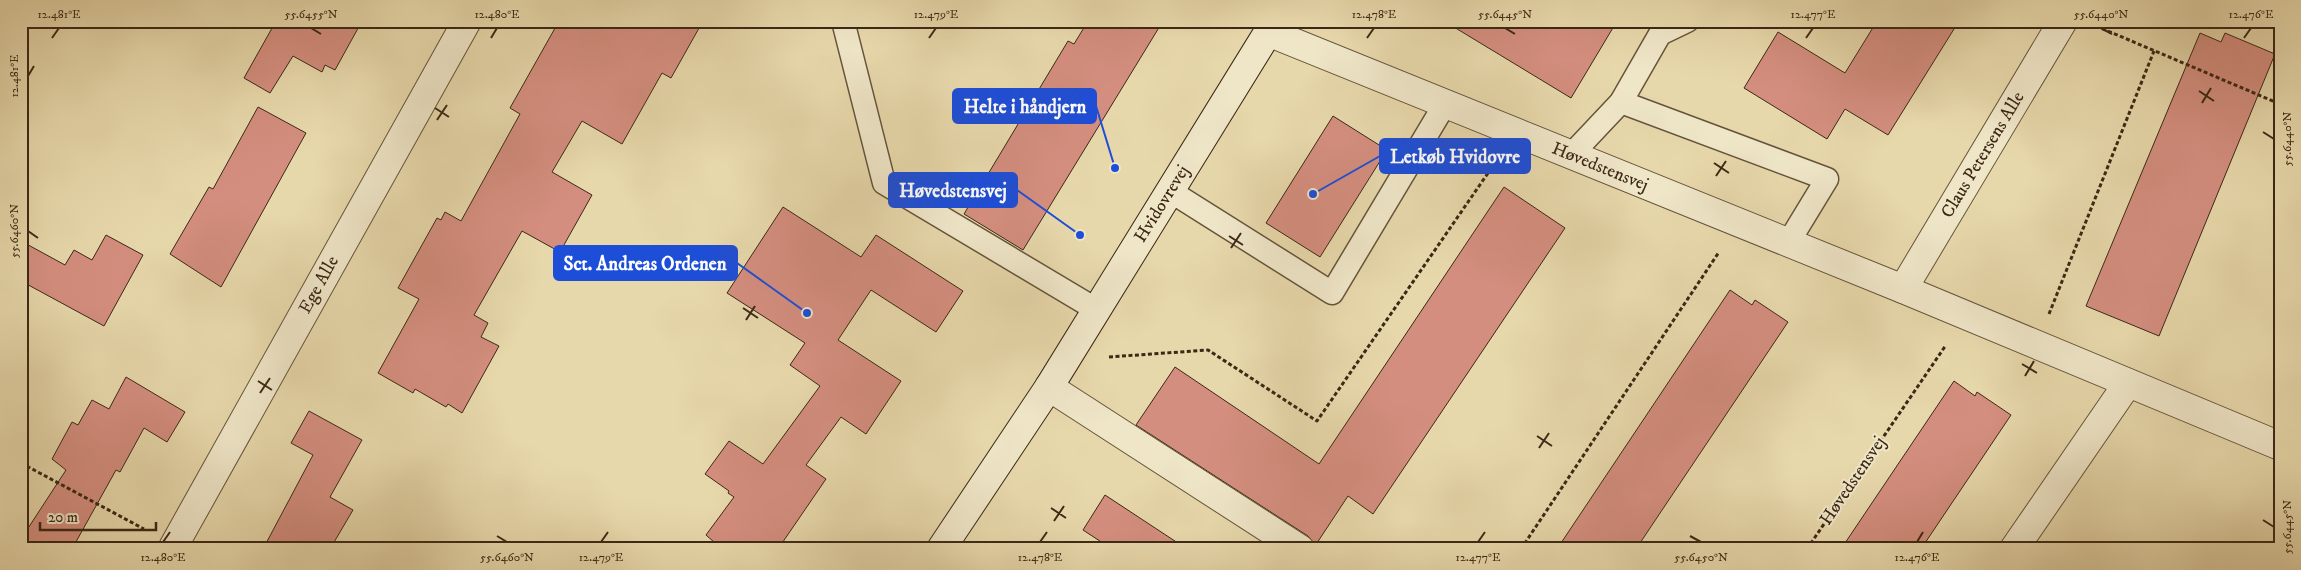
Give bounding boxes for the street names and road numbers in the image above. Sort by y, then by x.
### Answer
street label: Claus Petersens Alle [1937,88,2029,222]
street label: Høvedstensvej [1548,138,1652,196]
street label: Hvidovrevej [1130,161,1194,247]
street label: Ege Alle [294,252,344,318]
street label: Høvedstensvej [1815,432,1891,530]

